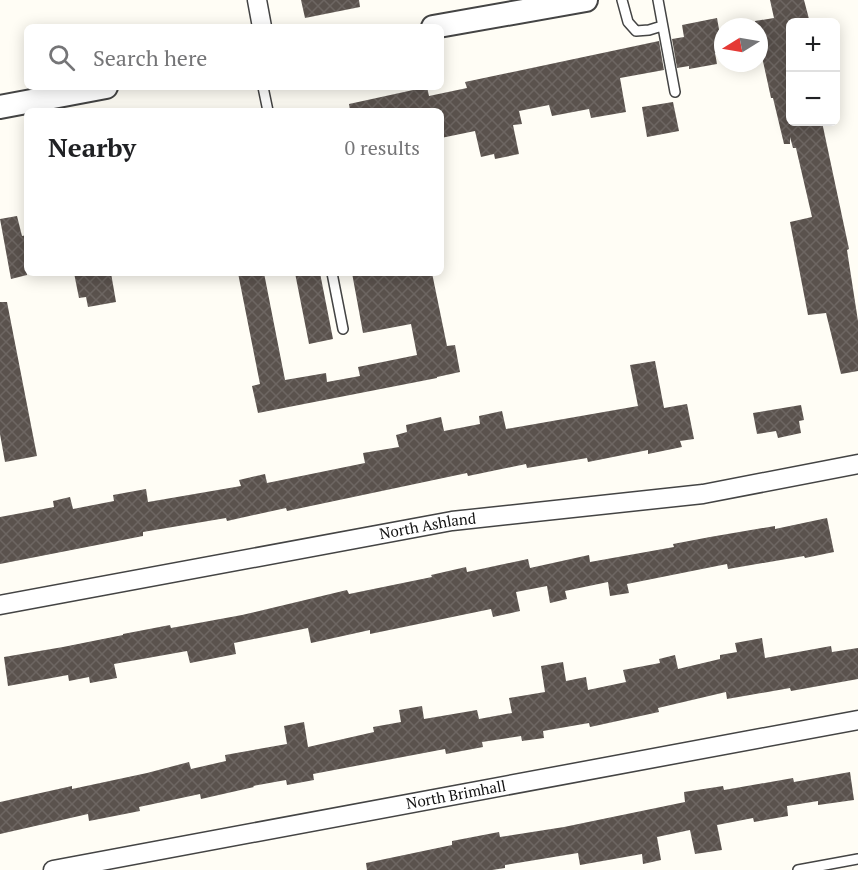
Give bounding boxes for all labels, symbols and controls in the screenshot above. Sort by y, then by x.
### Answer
north arrow [714,18,768,72]
map controls [786,18,840,126]
button: + [786,18,840,72]
search box [24,24,444,90]
icon: search [45,41,78,74]
text: Search here [93,43,207,72]
button: − [786,72,840,126]
text: Nearby [48,130,136,164]
text: 0 results [345,134,420,161]
street label: North Ashland [378,507,477,543]
street label: North Brimhall [404,775,507,813]

